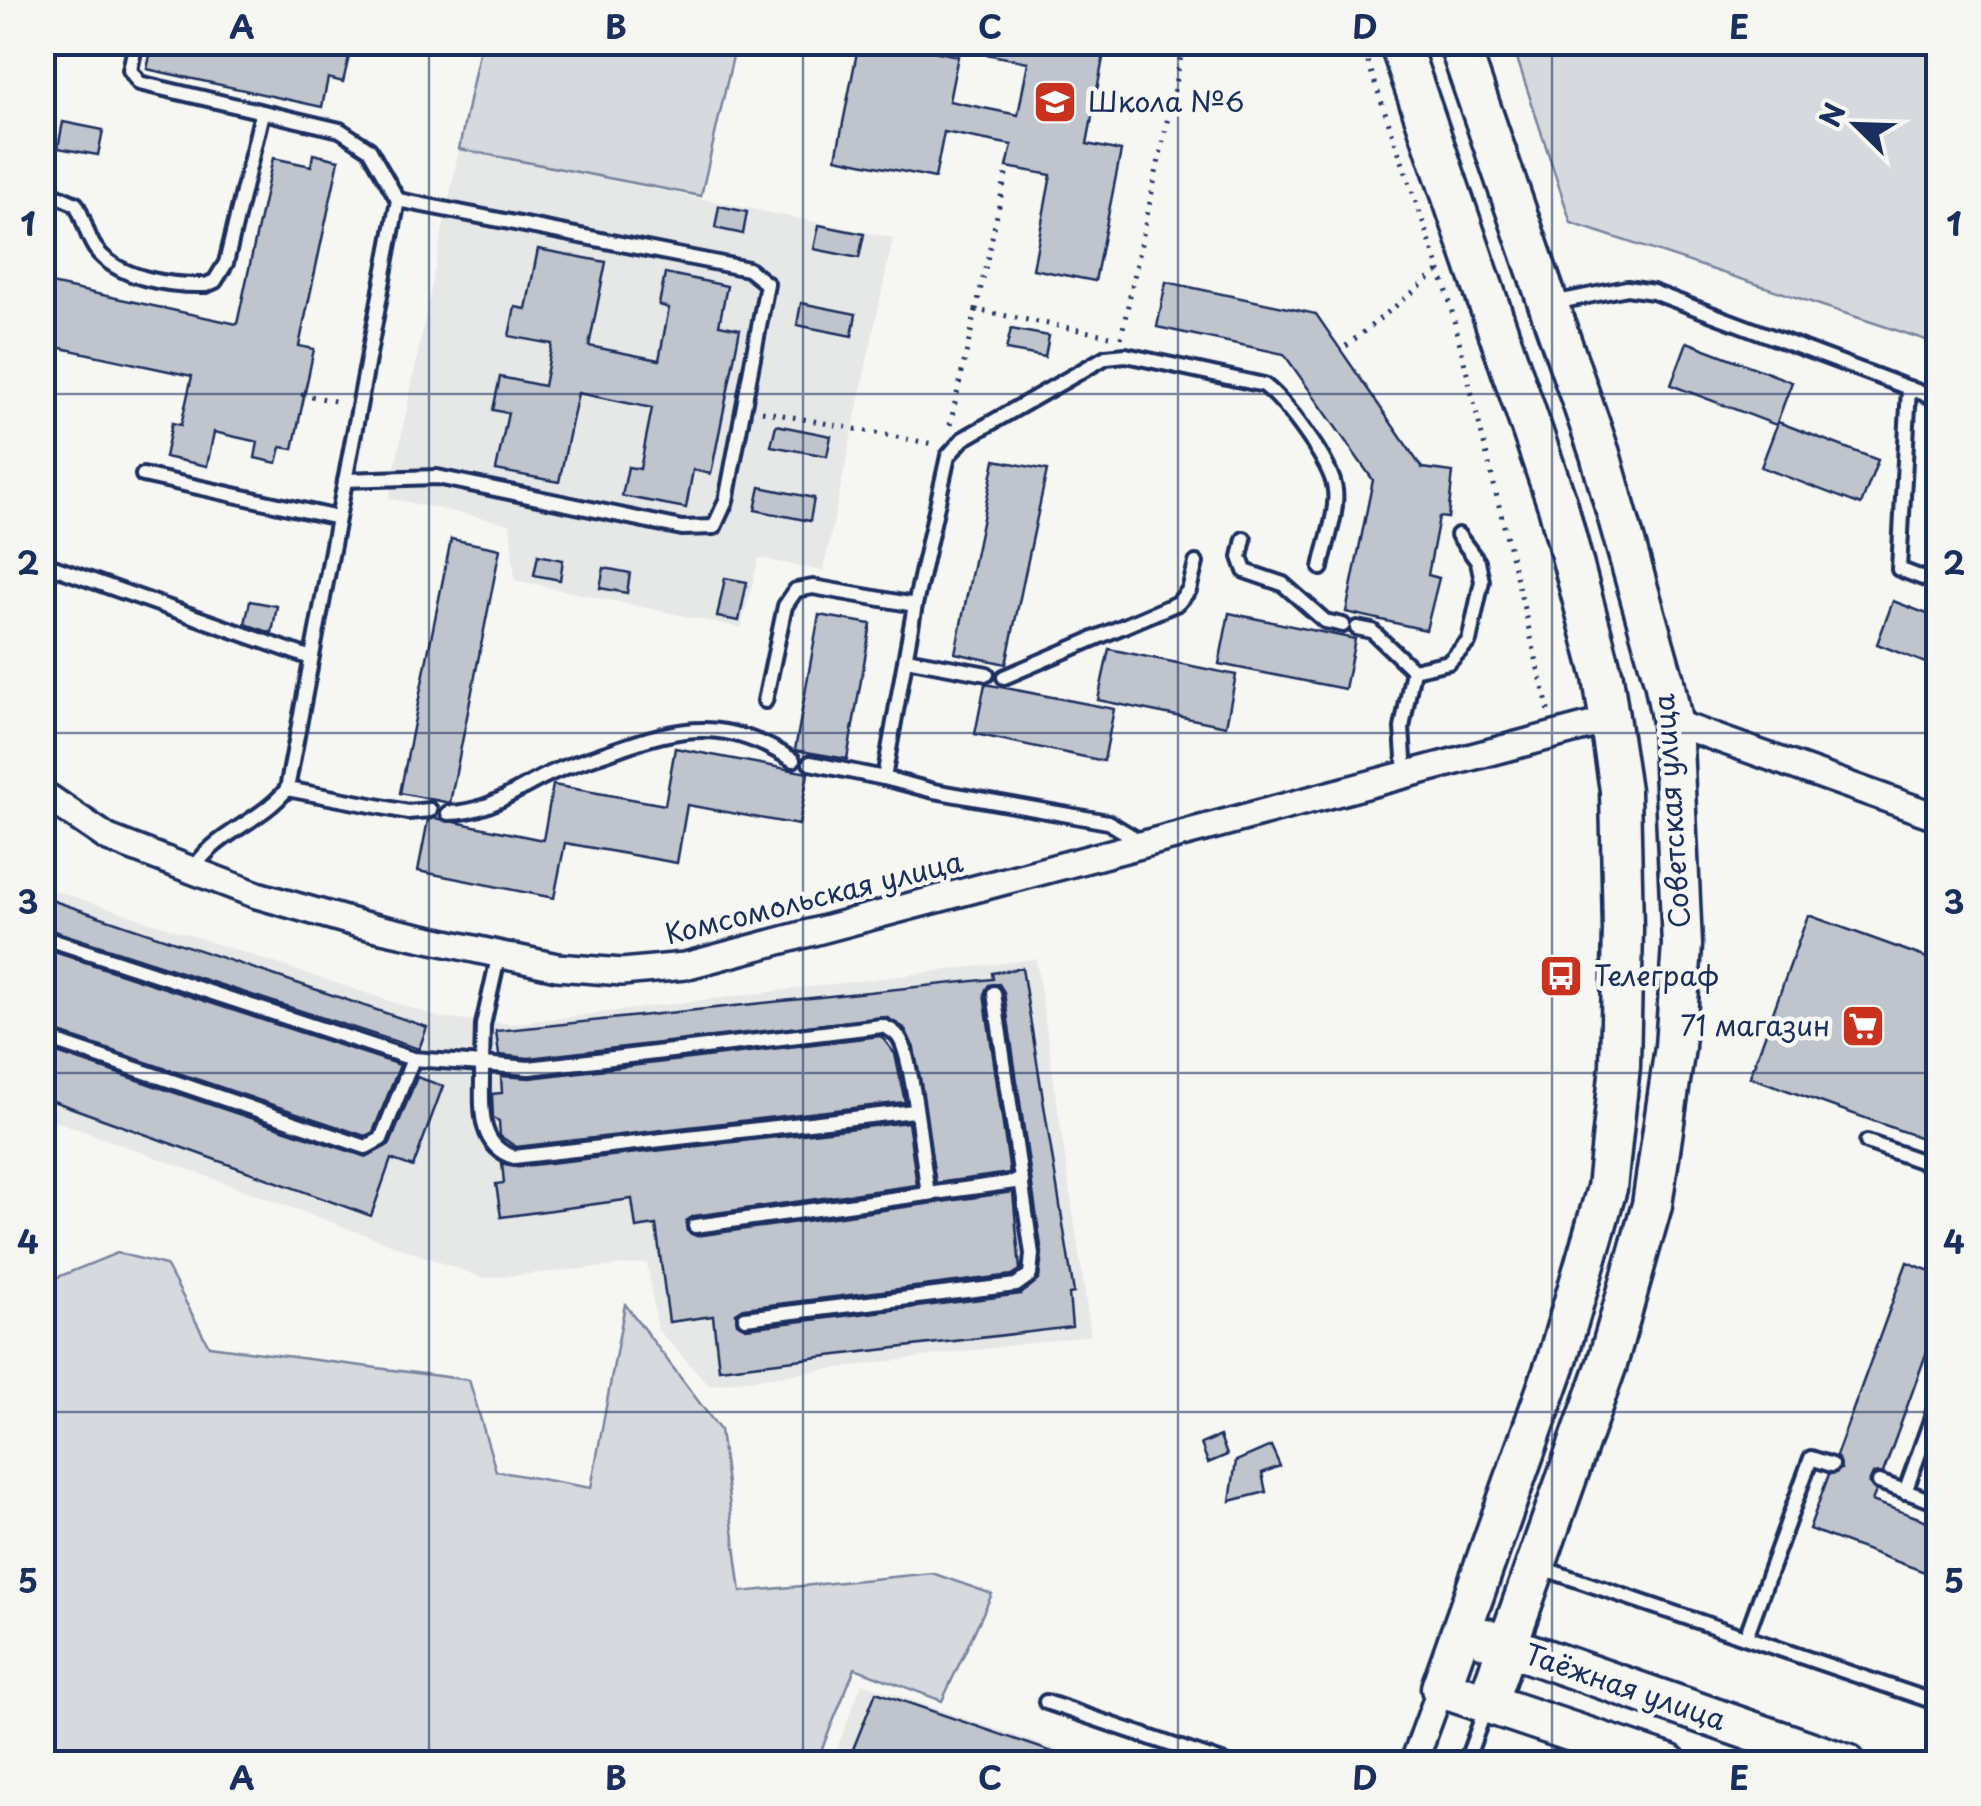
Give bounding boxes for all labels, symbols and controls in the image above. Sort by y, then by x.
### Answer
text: A [229,2,255,50]
text: B [605,2,627,50]
text: C [978,2,1002,50]
text: D [1352,2,1378,50]
text: E [1729,2,1749,50]
north arrow [1806,75,1906,175]
school or university icon: Школа №6 [1032,79,1078,125]
place label: Школа №6 [1088,79,1244,122]
text: N [1807,96,1856,133]
text: 1 [20,199,36,247]
text: 1 [1946,199,1962,247]
text: 2 [17,538,39,586]
text: 2 [1943,538,1965,586]
street label: Советская улица [1641,692,1700,930]
street label: Комсомольская улица [660,839,967,954]
text: 3 [18,877,38,925]
text: 3 [1944,877,1964,925]
bus stop icon: Телеграф [1538,953,1584,999]
place label: Телеграф [1594,953,1719,996]
place label: 71 магазин [1680,1003,1830,1046]
supermarket icon: 71 магазин [1840,1003,1886,1049]
text: 4 [17,1217,39,1265]
text: 4 [1943,1217,1965,1265]
text: 5 [18,1556,38,1604]
text: 5 [1944,1556,1964,1604]
street label: Таёжная улица [1519,1631,1732,1740]
text: A [229,1753,255,1801]
text: B [605,1753,627,1801]
text: C [978,1753,1002,1801]
text: D [1352,1753,1378,1801]
text: E [1729,1753,1749,1801]

